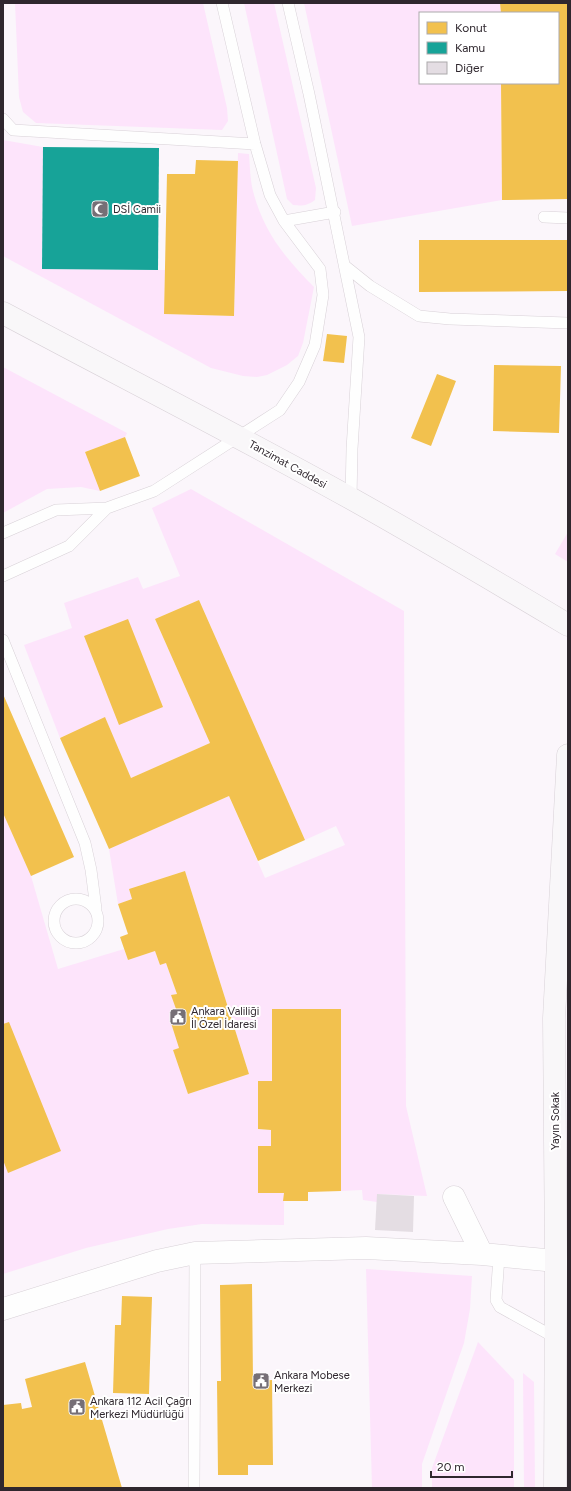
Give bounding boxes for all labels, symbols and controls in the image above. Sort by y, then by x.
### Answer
legend [419,12,559,84]
text: Konut [455,21,488,35]
text: Kamu [455,41,485,55]
text: Diğer [455,61,484,75]
mosque icon: DSİ Camii [90,199,110,219]
place label: DSİ Camii [113,203,161,216]
street label: Tanzimat Caddesi [247,438,329,491]
place label: Ankara Valiliği İl Özel İdaresi [191,1005,259,1031]
public building icon: Ankara Valiliği İl Özel İdaresi [168,1007,188,1027]
street label: Yayın Sokak [549,1091,562,1150]
place label: Ankara Mobese Merkezi [274,1369,350,1395]
public building icon: Ankara Mobese Merkezi [251,1371,271,1391]
place label: Ankara 112 Acil Çağrı Merkezi Müdürlüğü [90,1395,192,1421]
public building icon: Ankara 112 Acil Çağrı Merkezi Müdürlüğü [67,1397,87,1417]
scale bar [431,1453,512,1479]
text: 20 m [437,1460,465,1474]

